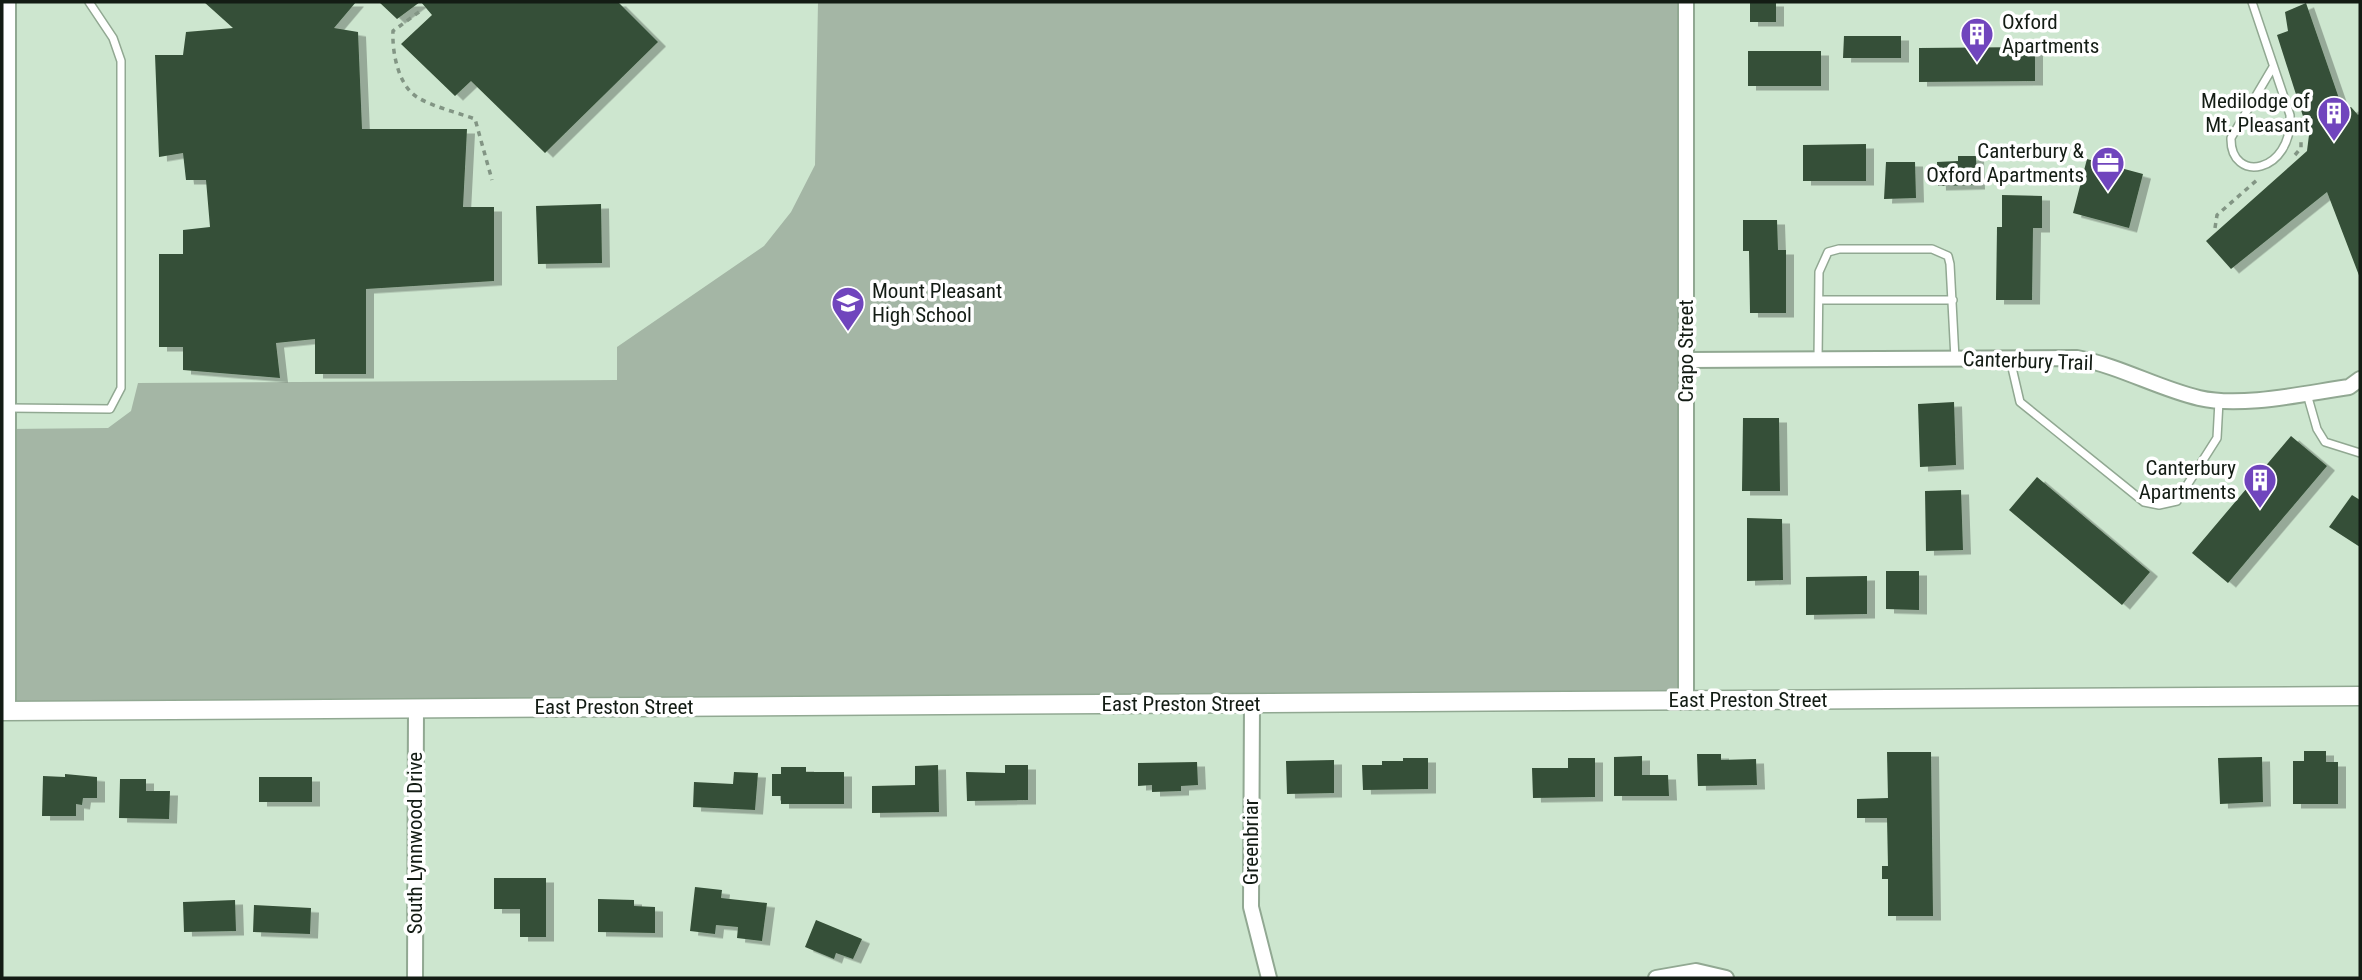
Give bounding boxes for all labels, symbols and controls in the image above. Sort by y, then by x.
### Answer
place label: Oxford Apartments [2002,10,2099,58]
building icon: Oxford Apartments [1958,15,1996,64]
place label: Medilodge of Mt. Pleasant [2201,89,2310,137]
building icon: Medilodge of Mt. Pleasant [2315,94,2353,143]
place label: Canterbury & Oxford Apartments [1926,139,2085,187]
office icon: Canterbury & Oxford Apartments [2089,144,2127,193]
place label: Mount Pleasant High School [872,279,1002,327]
school or university icon: Mount Pleasant High School [829,284,867,333]
street label: Crapo Street [1674,300,1698,402]
street label: Canterbury Trail [1962,347,2094,375]
place label: Canterbury Apartments [2139,456,2236,504]
building icon: Canterbury Apartments [2241,461,2279,510]
street label: East Preston Street [1668,688,1828,712]
street label: East Preston Street [1101,692,1261,716]
street label: East Preston Street [534,695,694,719]
street label: South Lynnwood Drive [403,752,427,934]
street label: Greenbriar [1239,799,1263,885]

